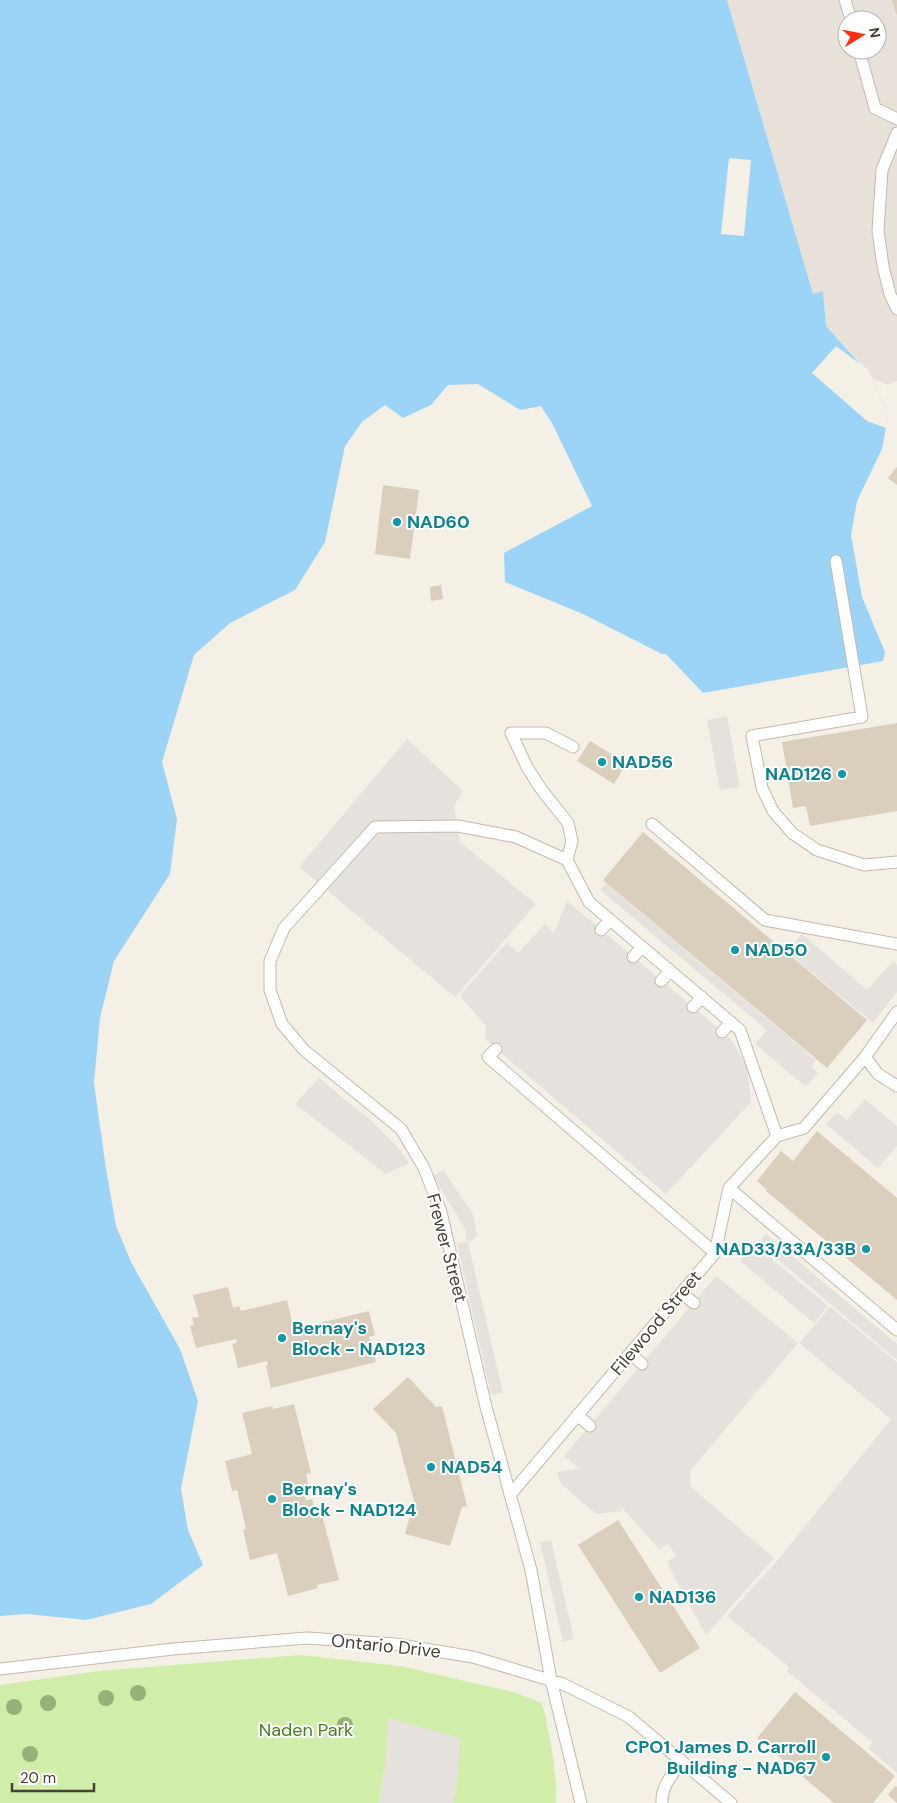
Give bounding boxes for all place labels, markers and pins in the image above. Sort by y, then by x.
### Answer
place label: NAD60 [407,510,470,534]
marker: NAD60 [391,516,403,528]
place label: NAD56 [612,750,673,774]
marker: NAD56 [596,756,608,768]
place label: NAD126 [765,762,832,786]
marker: NAD126 [836,768,848,780]
place label: NAD50 [745,938,807,962]
marker: NAD50 [729,944,741,956]
place label: NAD33/33A/33B [715,1237,856,1261]
marker: NAD33/33A/33B [860,1243,872,1255]
place label: Bernay's Block - NAD123 [292,1316,426,1361]
marker: Bernay's Block - NAD123 [276,1332,288,1344]
place label: NAD54 [441,1455,503,1479]
marker: NAD54 [425,1461,437,1473]
place label: Bernay's Block - NAD124 [282,1477,417,1522]
marker: Bernay's Block - NAD124 [266,1493,278,1505]
place label: NAD136 [649,1585,716,1609]
marker: NAD136 [633,1591,645,1603]
place label: CPO1 James D. Carroll Building - NAD67 [625,1735,816,1780]
marker: CPO1 James D. Carroll Building - NAD67 [820,1751,832,1763]

